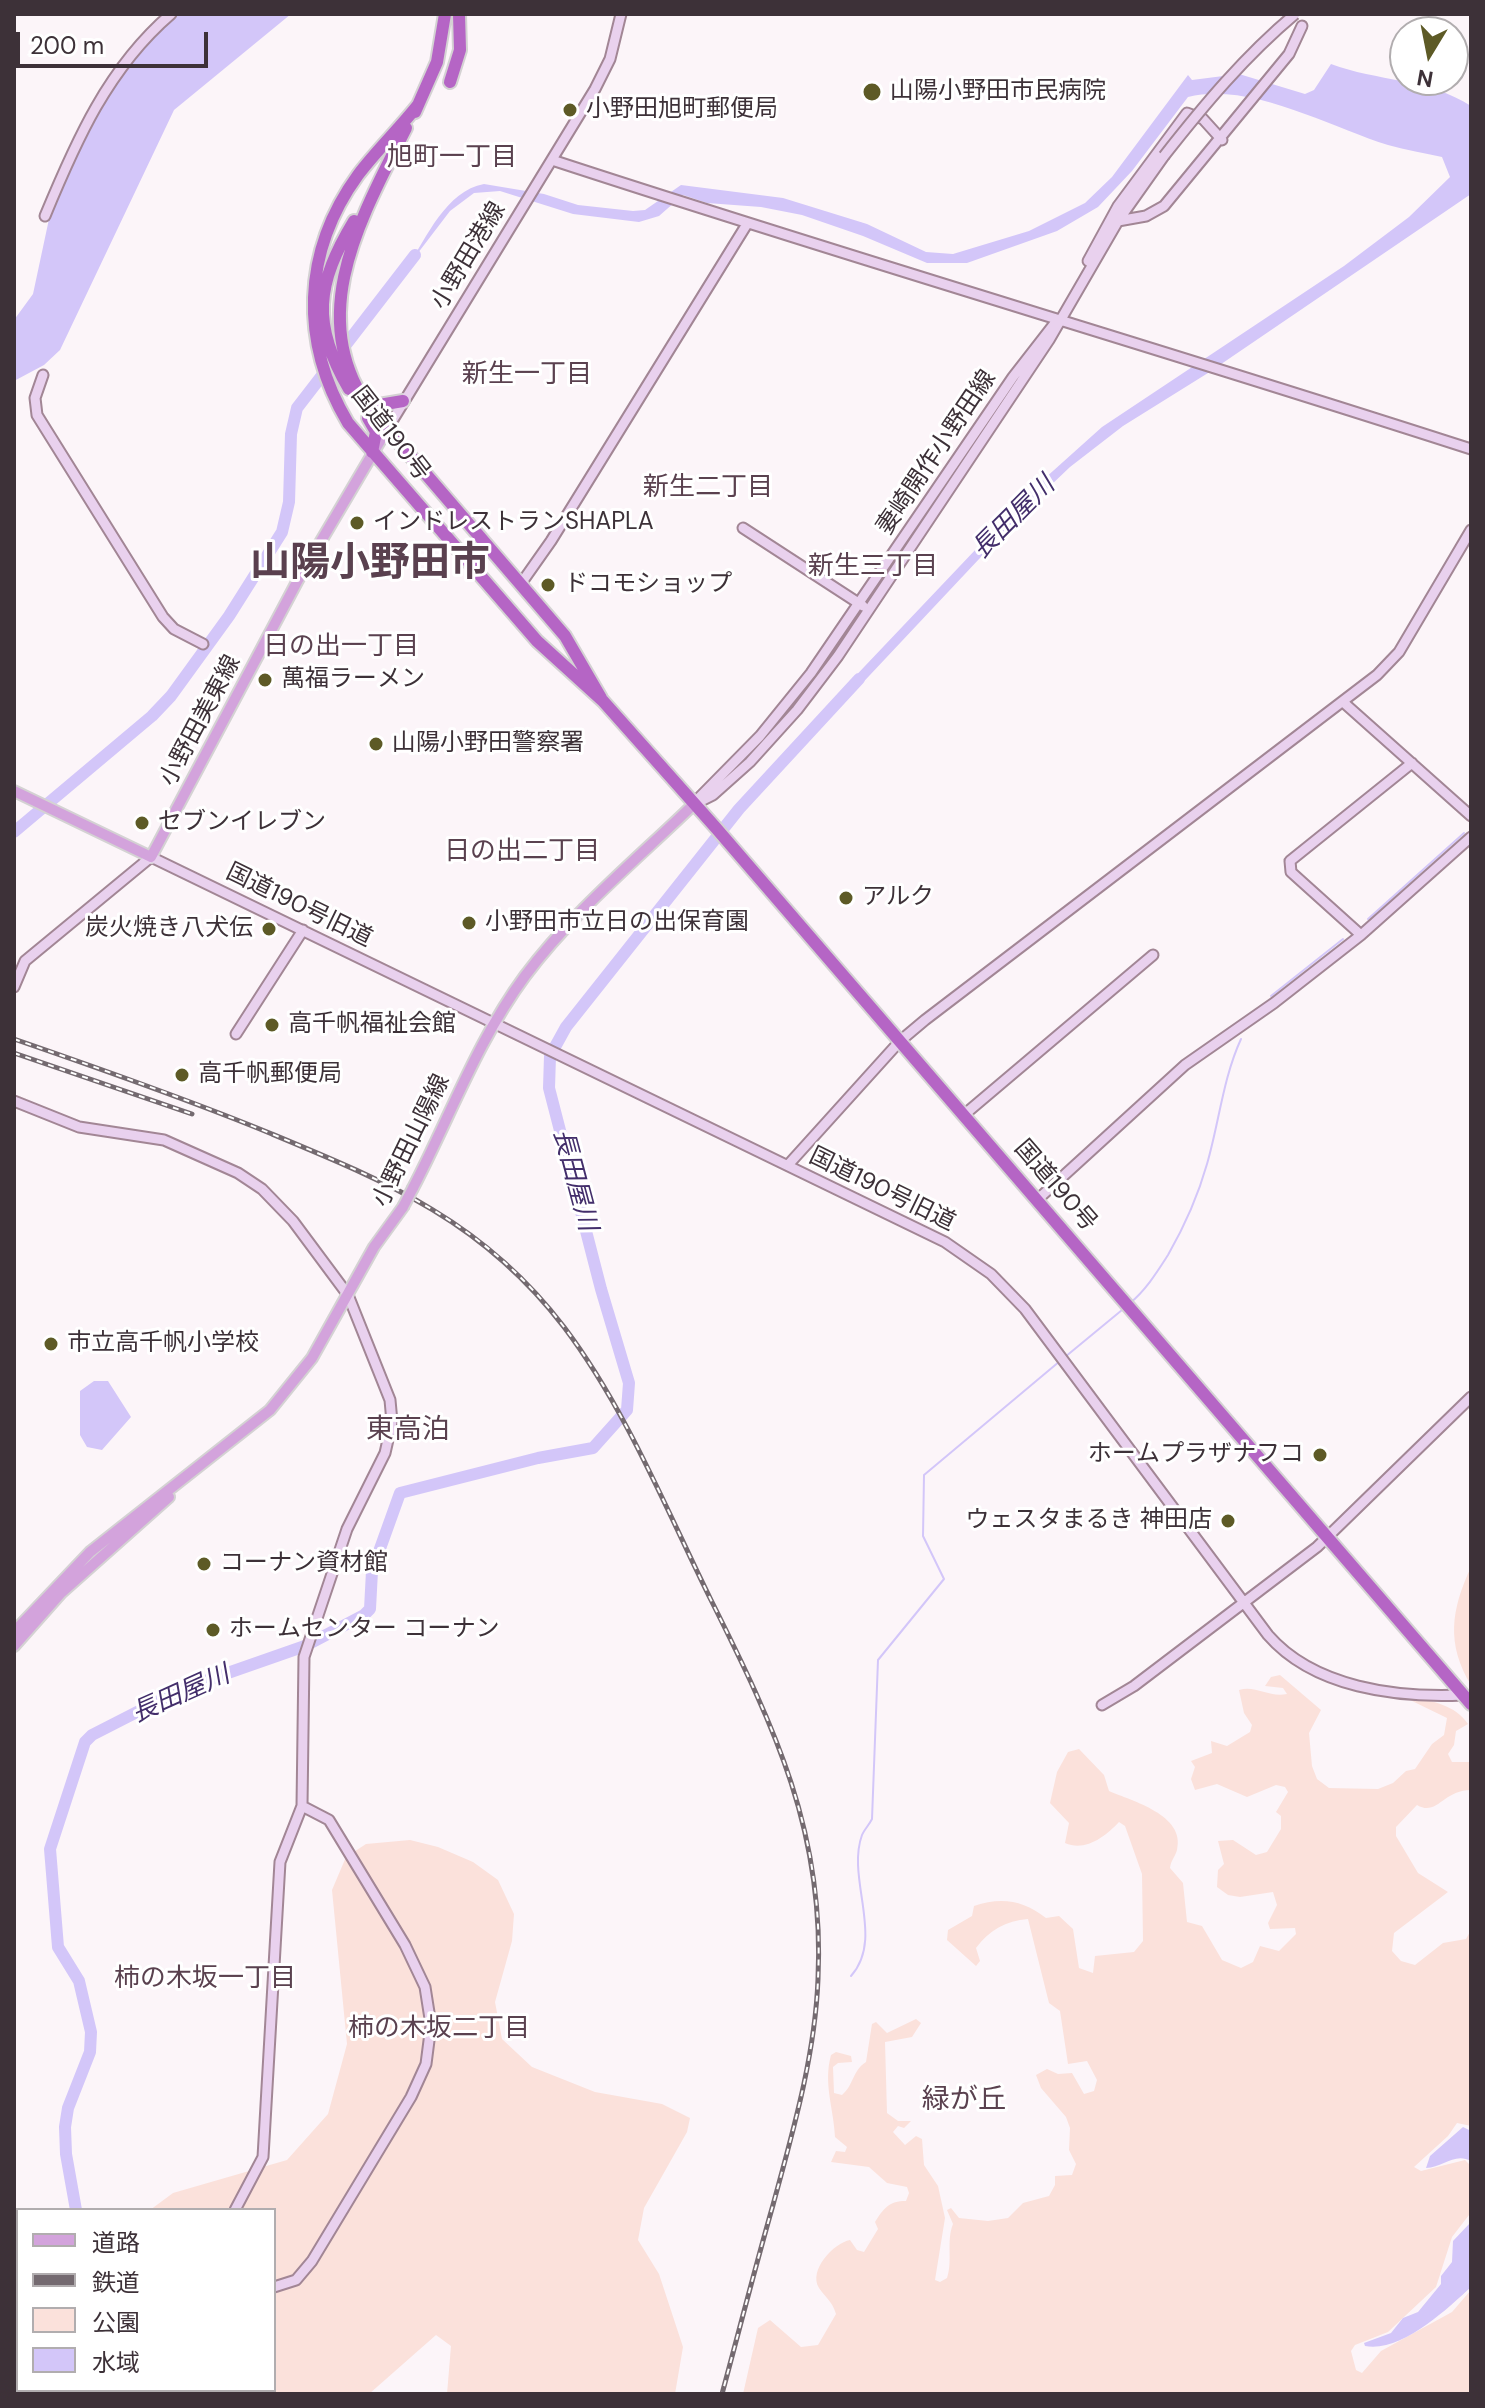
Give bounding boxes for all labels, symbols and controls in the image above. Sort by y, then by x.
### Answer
scale bar [20,16,212,66]
north arrow [1389,16,1469,96]
text: 200 m [30,30,104,61]
text: N [1415,62,1436,94]
place label: 山陽小野田市民病院 [890,78,1106,106]
marker: 山陽小野田市民病院 [861,81,883,103]
place label: 小野田旭町郵便局 [586,96,778,124]
marker: 小野田旭町郵便局 [561,101,579,119]
district label: 旭町一丁目 [387,142,517,174]
street label: 小野田港線 [426,197,512,315]
district label: 新生一丁目 [462,359,592,391]
street label: 妻崎開作小野田線 [871,365,1003,541]
street label: 国道190号 [344,381,436,487]
water label: 長田屋川 [966,470,1062,566]
district label: 新生二丁目 [643,472,773,504]
place label: インドレストランSHAPLA [373,509,654,537]
marker: インドレストランSHAPLA [348,514,366,532]
district label: 山陽小野田市 [250,541,490,589]
district label: 新生三丁目 [808,551,938,583]
place label: ドコモショップ [564,571,732,599]
marker: ドコモショップ [539,576,557,594]
district label: 日の出一丁目 [263,631,419,663]
street label: 小野田美東線 [154,651,248,791]
place label: 萬福ラーメン [281,666,425,694]
marker: 萬福ラーメン [256,671,274,689]
place label: 山陽小野田警察署 [392,730,584,758]
marker: 山陽小野田警察署 [367,735,385,753]
place label: セブンイレブン [158,809,326,837]
marker: セブンイレブン [133,814,151,832]
district label: 日の出二丁目 [444,836,600,868]
street label: 国道190号旧道 [221,858,377,954]
place label: アルク [862,884,934,912]
marker: アルク [837,889,855,907]
place label: 小野田市立日の出保育園 [485,909,749,937]
marker: 小野田市立日の出保育園 [460,914,478,932]
place label: 炭火焼き八犬伝 [85,915,253,943]
marker: 炭火焼き八犬伝 [260,920,278,938]
place label: 高千帆福祉会館 [288,1011,456,1039]
marker: 高千帆福祉会館 [263,1016,281,1034]
place label: 高千帆郵便局 [198,1061,342,1089]
marker: 高千帆郵便局 [173,1066,191,1084]
street label: 小野田山陽線 [367,1070,457,1212]
water label: 長田屋川 [545,1126,603,1234]
street label: 国道190号 [1008,1135,1102,1237]
street label: 国道190号旧道 [804,1142,960,1238]
place label: 市立高千帆小学校 [67,1330,259,1358]
marker: 市立高千帆小学校 [42,1335,60,1353]
district label: 東高泊 [366,1414,450,1448]
place label: ホームプラザナフコ [1088,1441,1304,1469]
marker: ホームプラザナフコ [1311,1446,1329,1464]
place label: ウェスタまるき 神田店 [966,1507,1212,1535]
marker: ウェスタまるき 神田店 [1219,1512,1237,1530]
place label: コーナン資材館 [220,1550,388,1578]
marker: コーナン資材館 [195,1555,213,1573]
place label: ホームセンター コーナン [229,1616,499,1644]
marker: ホームセンター コーナン [204,1621,222,1639]
water label: 長田屋川 [127,1660,235,1730]
district label: 柿の木坂一丁目 [114,1963,296,1995]
district label: 柿の木坂二丁目 [348,2013,530,2045]
district label: 緑が丘 [922,2084,1006,2118]
legend [16,2208,276,2392]
text: 道路 [92,2227,140,2258]
text: 鉄道 [92,2267,140,2298]
text: 公園 [92,2307,140,2338]
text: 水域 [92,2347,140,2378]

